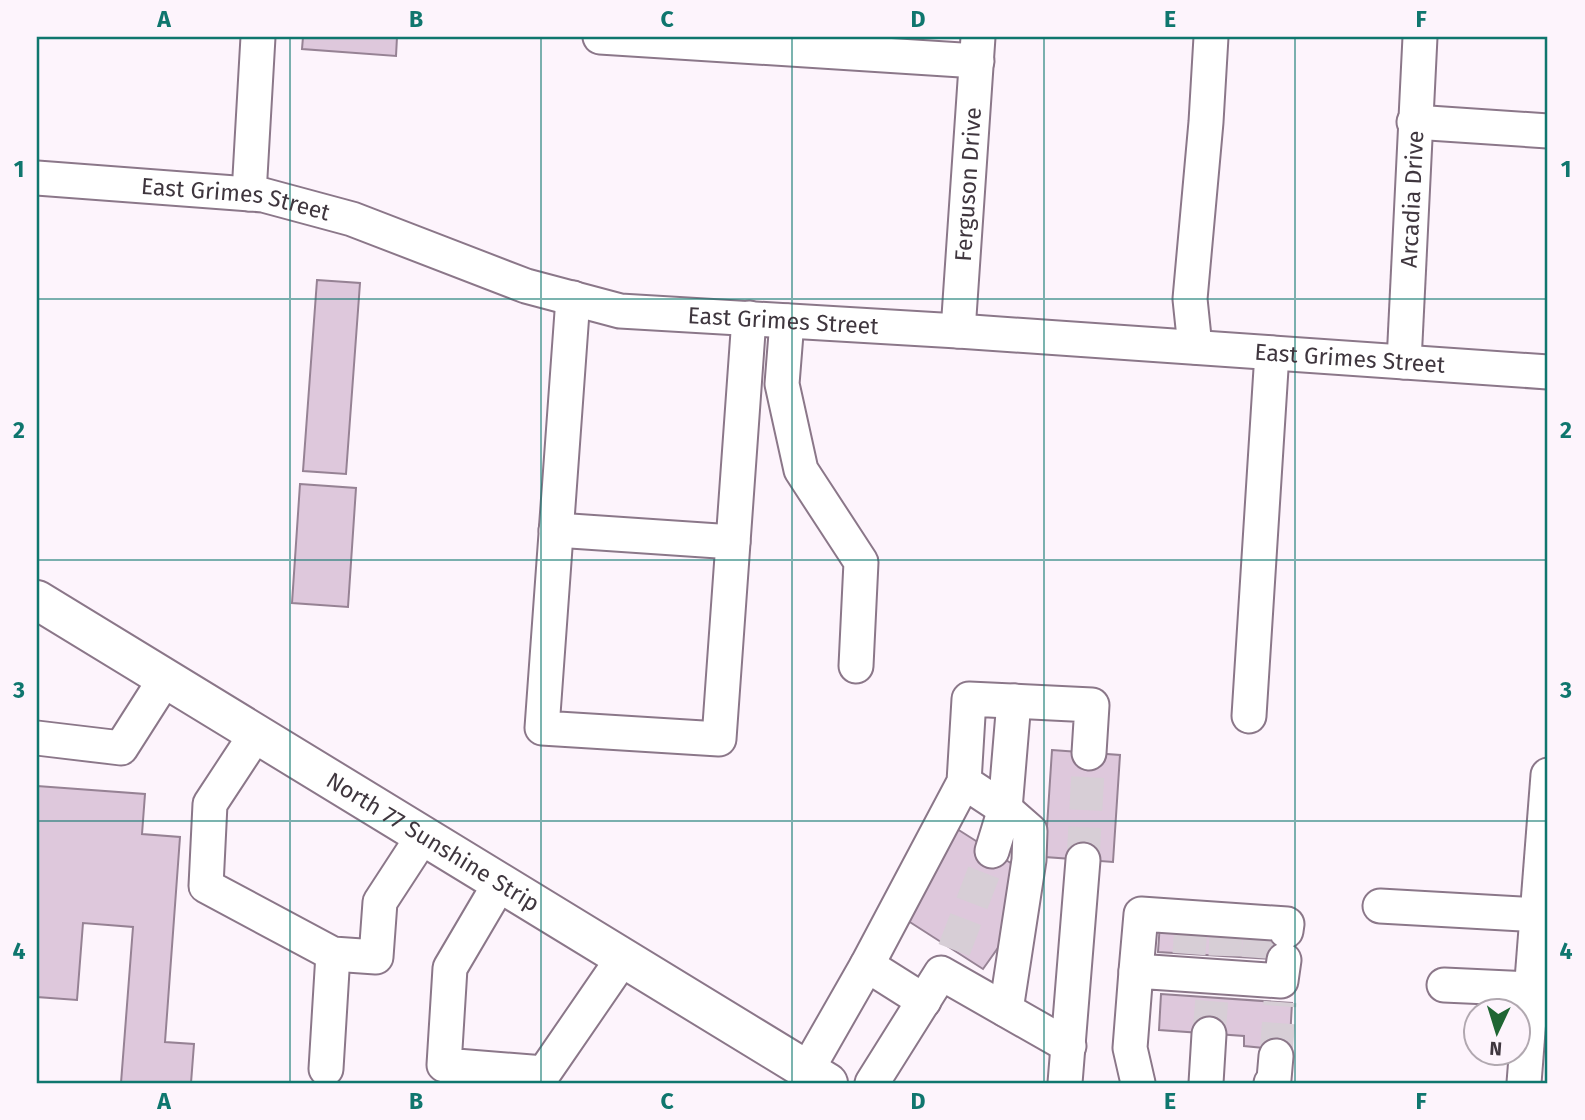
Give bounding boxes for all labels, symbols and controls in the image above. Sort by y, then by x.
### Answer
text: A [156,5,171,33]
text: B [409,5,423,33]
text: C [660,5,674,33]
text: D [911,5,926,33]
text: E [1164,5,1176,33]
text: F [1415,5,1427,33]
street label: Ferguson Drive [949,106,987,262]
street label: Arcadia Drive [1395,130,1429,269]
text: 1 [14,155,24,183]
text: 1 [1561,155,1571,183]
street label: East Grimes Street [140,172,334,227]
street label: East Grimes Street [687,301,880,340]
street label: East Grimes Street [1254,338,1447,379]
text: 2 [13,416,25,444]
text: 2 [1560,416,1572,444]
text: 3 [12,676,25,704]
text: 3 [1559,676,1572,704]
street label: North 77 Sunshine Strip [321,766,545,918]
text: 4 [13,937,26,965]
text: 4 [1560,937,1573,965]
north arrow [1462,998,1532,1068]
text: N [1489,1037,1503,1060]
text: A [156,1087,171,1115]
text: B [409,1087,423,1115]
text: C [660,1087,674,1115]
text: D [911,1087,926,1115]
text: E [1164,1087,1176,1115]
text: F [1415,1087,1427,1115]

